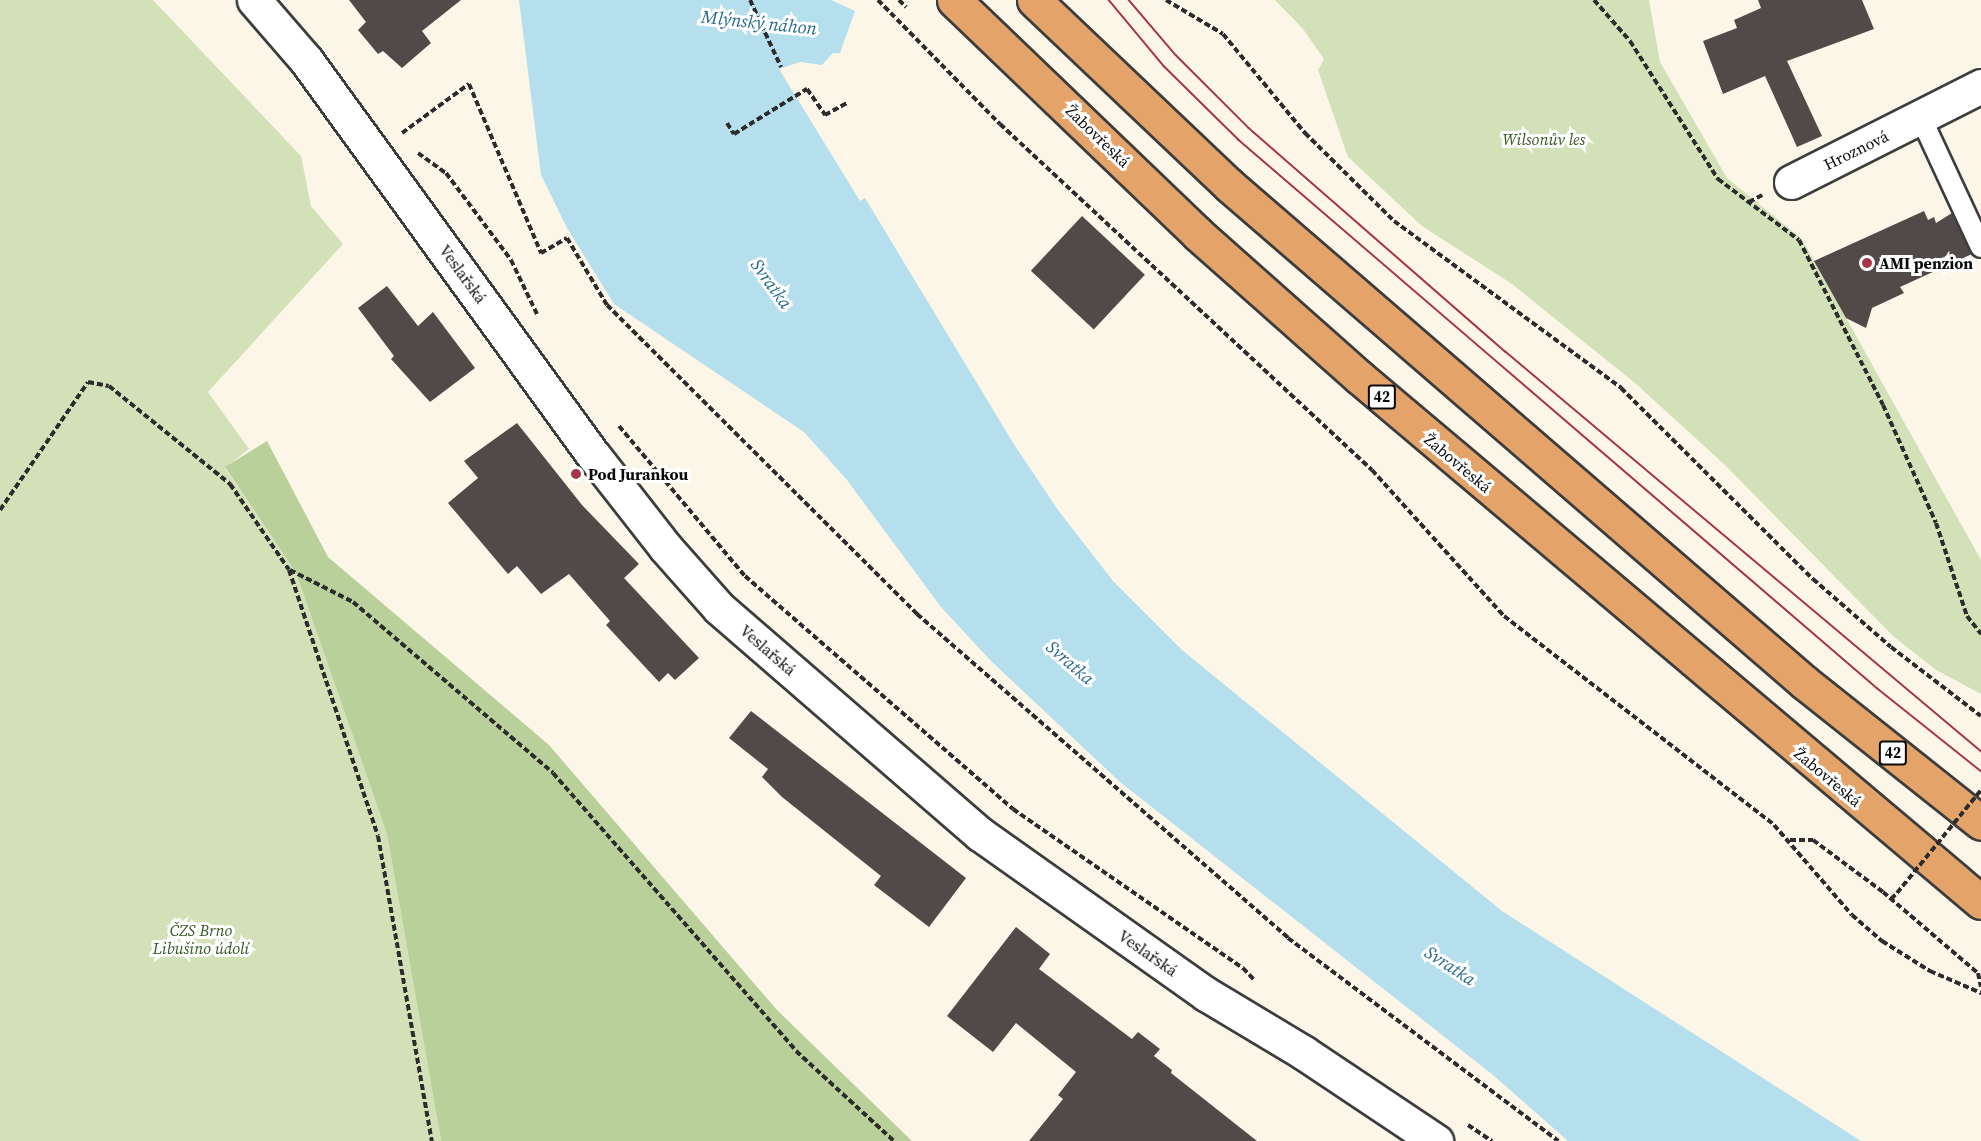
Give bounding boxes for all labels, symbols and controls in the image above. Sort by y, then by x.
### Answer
water label: Mlýnský náhon [700,6,818,40]
street label: Žabovřeská [1062,101,1134,171]
street label: Hroznová [1820,126,1892,174]
park label: Wilsonův les [1503,129,1585,149]
street label: Veslařská [435,241,491,307]
place label: AMI penzion [1879,253,1973,273]
water label: Svratka [746,255,796,313]
marker: AMI penzion [1860,256,1874,270]
road number: 42 [1367,385,1397,409]
street label: Žabovřeská [1421,429,1495,497]
place label: Pod Jurankou [588,464,688,484]
marker: Pod Jurankou [569,467,583,481]
street label: Veslařská [736,621,800,679]
water label: Svratka [1042,636,1098,690]
road number: 42 [1878,741,1908,765]
street label: Žabovřeská [1791,743,1865,811]
park label: ČZS Brno Libušino údolí [153,920,249,958]
street label: Veslařská [1115,926,1181,980]
water label: Svratka [1421,942,1479,990]

